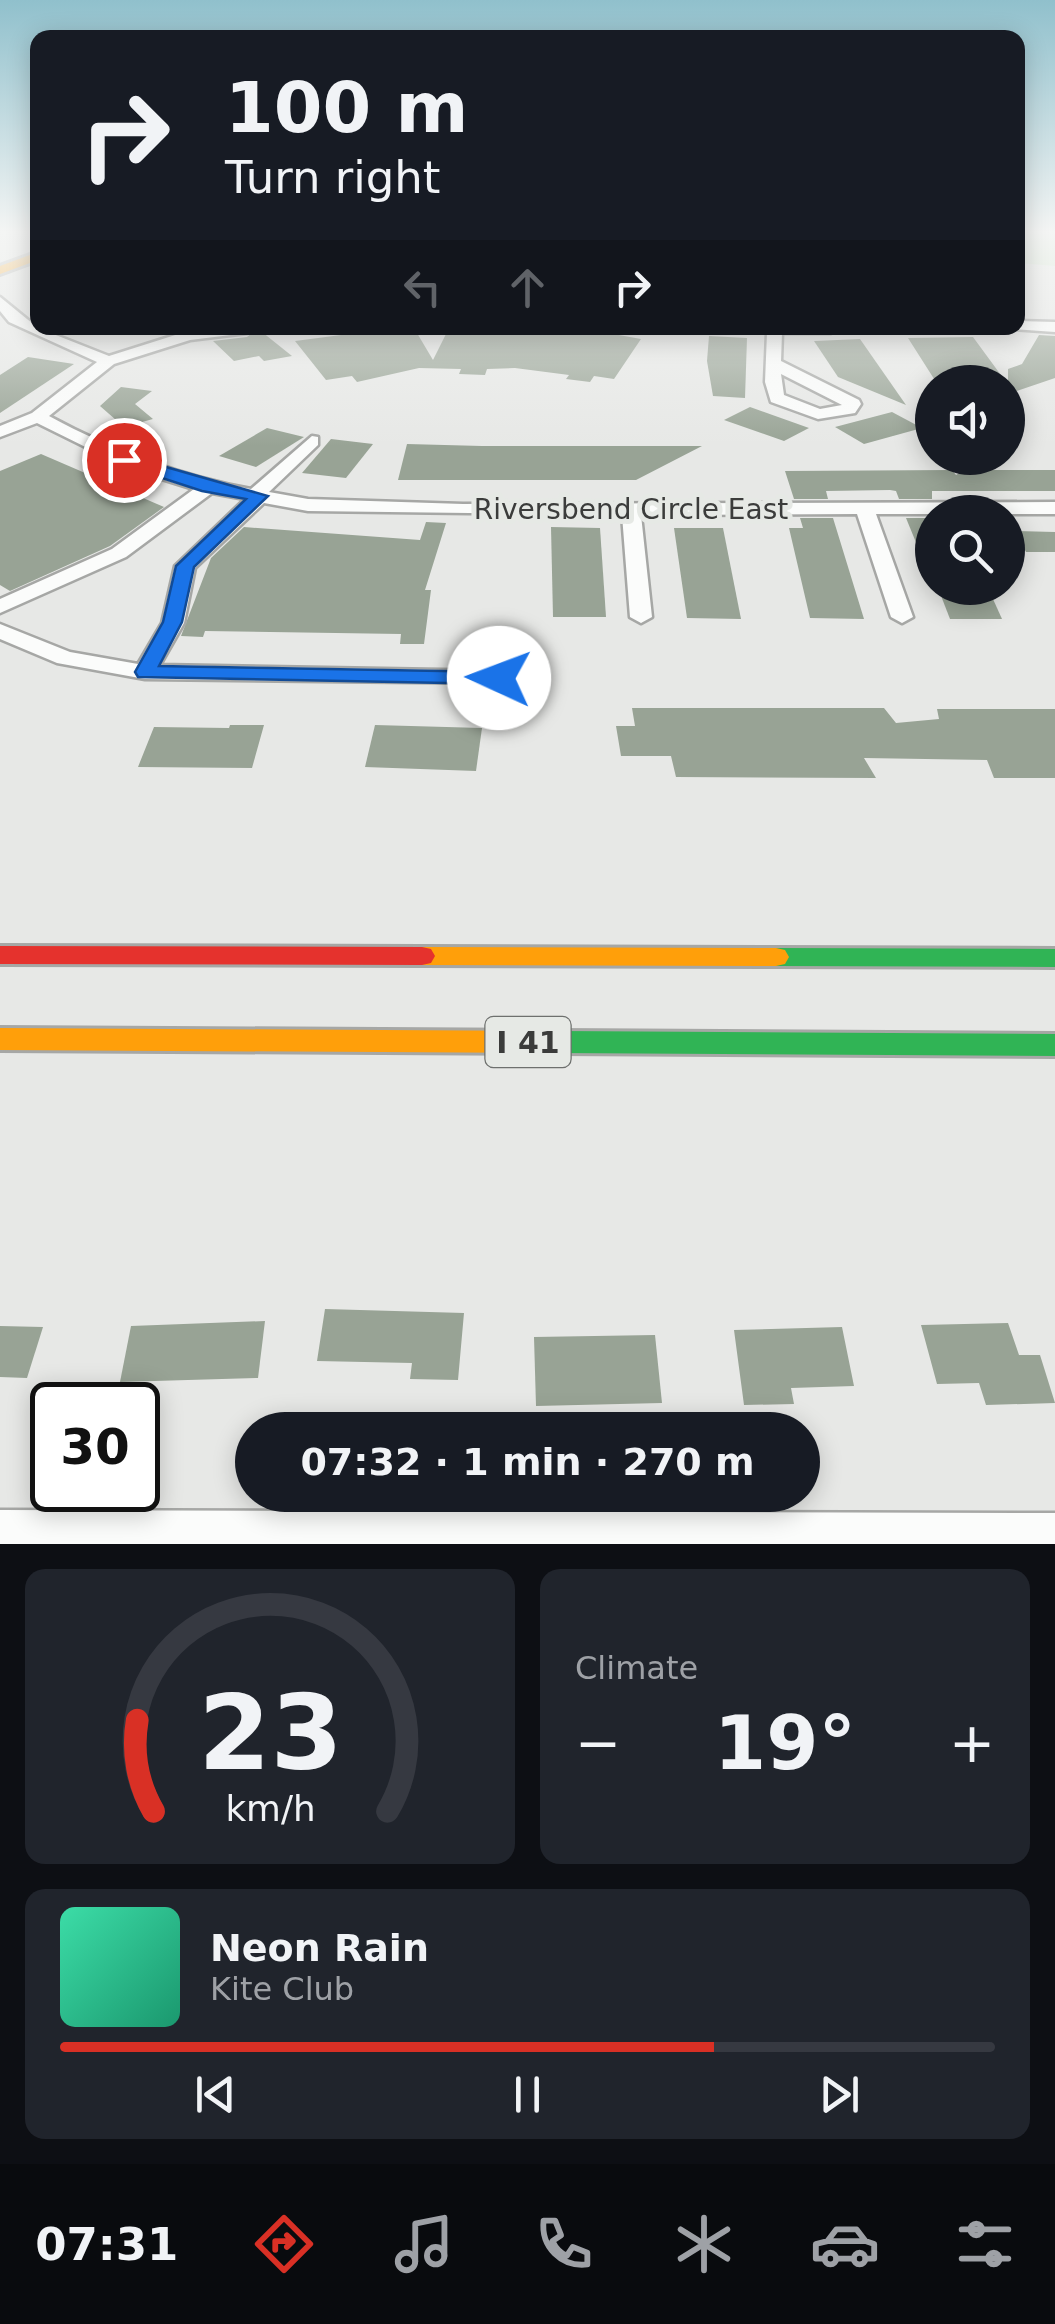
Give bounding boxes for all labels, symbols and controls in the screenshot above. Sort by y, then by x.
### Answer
text: 100 m [225,67,468,149]
icon: right [60,70,190,200]
text: Turn right [225,151,440,204]
icon: left [395,260,450,315]
icon: ahead [500,260,555,315]
icon: right [605,260,660,315]
map controls [915,365,1025,605]
button: sound [915,365,1025,475]
pin [82,418,167,503]
icon: arrive [97,433,152,488]
street label: Riversbend Circle East [474,493,788,526]
button: search [915,495,1025,605]
position arrow [447,626,551,730]
road number: I 41 [486,1017,570,1067]
speed limit sign: 30 [30,1382,160,1512]
text: 07:32 · 1 min · 270 m [300,1440,755,1484]
text: Climate [575,1649,698,1687]
text: 23 [198,1672,342,1794]
text: 19° [714,1699,856,1787]
text: − [575,1711,621,1775]
text: + [949,1711,995,1775]
text: km/h [225,1788,315,1829]
text: Neon Rain [210,1926,429,1970]
text: Kite Club [210,1970,354,2008]
icon: previous [188,2067,243,2122]
icon: pause [500,2067,555,2122]
icon: next [812,2067,867,2122]
icon: directions [249,2209,319,2279]
icon: music [389,2209,459,2279]
icon: phone [529,2209,599,2279]
icon: climate [669,2209,739,2279]
icon: car [810,2209,880,2279]
icon: filters [950,2209,1020,2279]
text: 07:31 [35,2218,178,2271]

